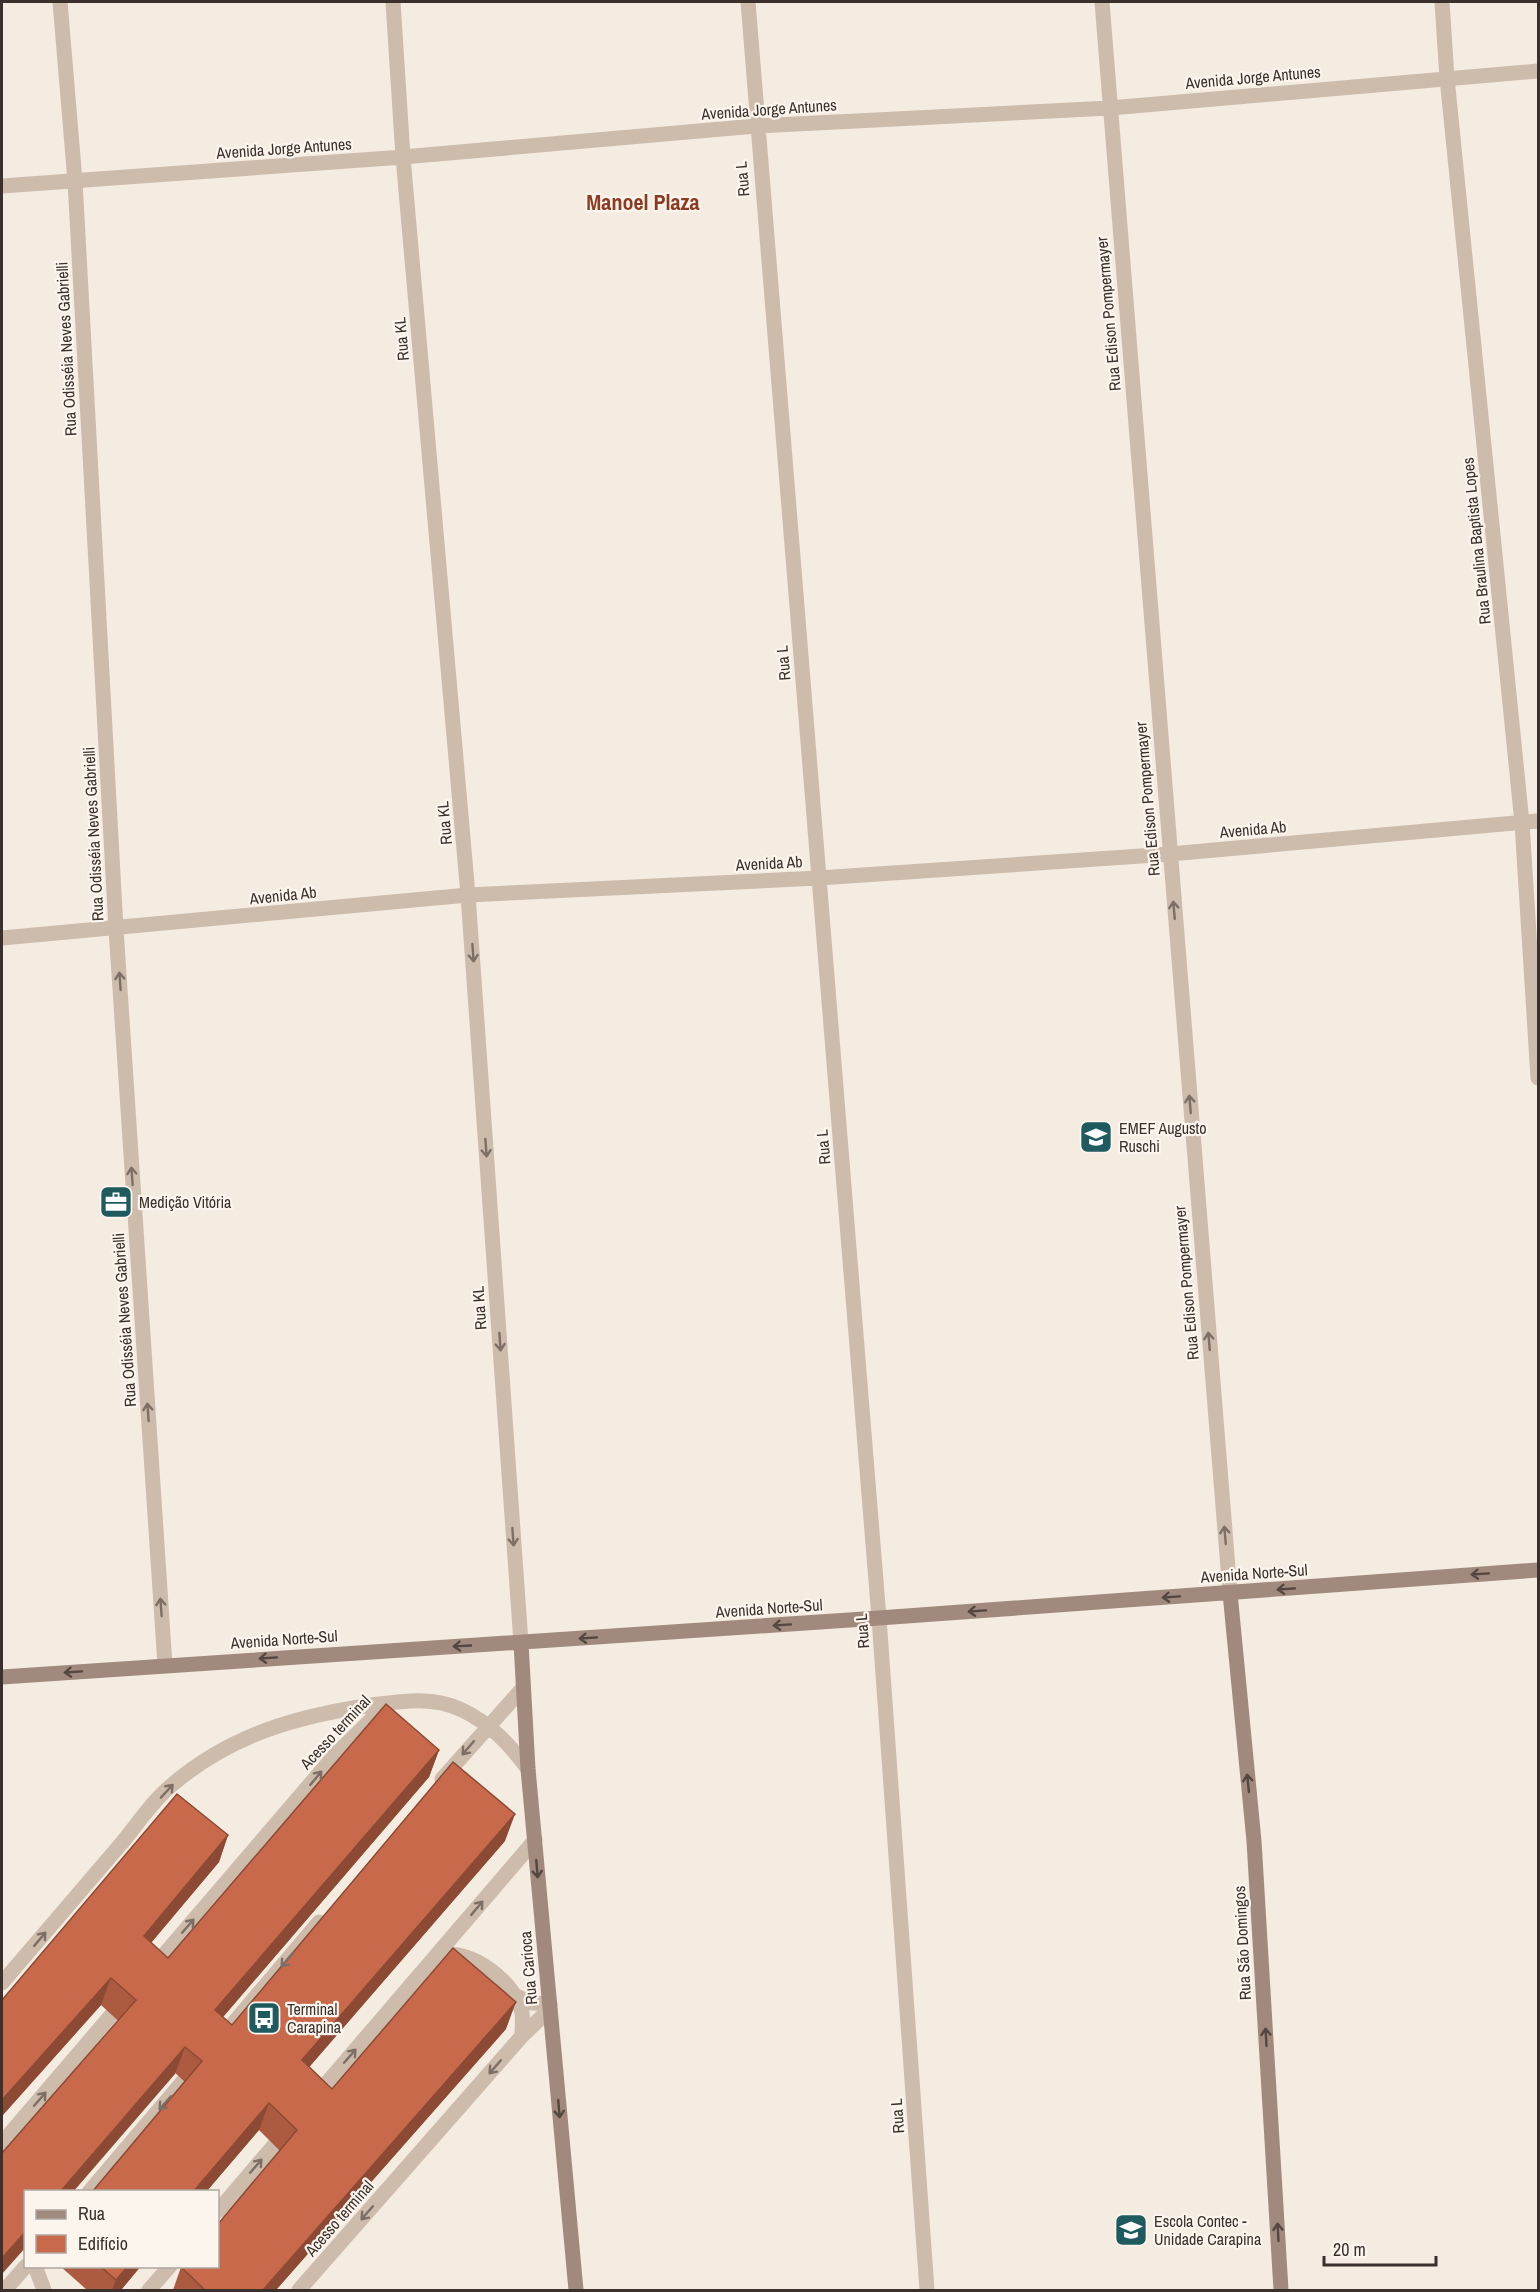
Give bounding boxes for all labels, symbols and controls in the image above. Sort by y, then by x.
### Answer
street label: Avenida Jorge Antunes [1184,60,1321,94]
street label: Avenida Jorge Antunes [700,93,837,125]
street label: Avenida Jorge Antunes [215,132,352,164]
street label: Rua L [729,160,754,197]
district label: Manoel Plaza [586,187,700,217]
street label: Rua Edison Pompermayer [1090,235,1126,392]
street label: Rua Odisséia Neves Gabrielli [50,261,82,437]
street label: Rua KL [388,316,414,362]
street label: Rua Braulina Baptista Lopes [1456,456,1496,626]
street label: Rua L [770,644,795,681]
street label: Rua Edison Pompermayer [1129,720,1165,877]
street label: Rua Odisséia Neves Gabrielli [77,746,109,922]
street label: Rua KL [431,800,457,846]
street label: Avenida Ab [1218,815,1287,843]
street label: Avenida Ab [734,850,803,876]
street label: Avenida Ab [248,881,317,910]
one-way arrow [1169,900,1180,920]
one-way arrow [467,943,478,963]
one-way arrow [114,972,125,992]
one-way arrow [1184,1095,1195,1115]
place label: EMEF Augusto Ruschi [1119,1117,1207,1157]
school or university icon: EMEF Augusto Ruschi [1078,1119,1114,1155]
street label: Rua L [810,1128,835,1165]
one-way arrow [481,1137,492,1157]
one-way arrow [127,1166,138,1186]
office icon: Medição Vitória [98,1184,134,1220]
place label: Medição Vitória [139,1191,232,1213]
street label: Rua Edison Pompermayer [1168,1204,1204,1361]
street label: Rua Odisséia Neves Gabrielli [107,1232,141,1408]
street label: Rua KL [466,1285,491,1331]
one-way arrow [1203,1331,1214,1351]
one-way arrow [494,1332,505,1352]
one-way arrow [142,1403,153,1423]
one-way arrow [1219,1525,1230,1545]
one-way arrow [508,1526,519,1546]
street label: Avenida Norte-Sul [1199,1558,1308,1588]
one-way arrow [1471,1569,1491,1580]
one-way arrow [1276,1584,1296,1595]
one-way arrow [1162,1592,1182,1603]
street label: Avenida Norte-Sul [714,1593,823,1623]
one-way arrow [155,1597,166,1617]
one-way arrow [967,1606,987,1617]
street label: Rua L [850,1612,874,1649]
one-way arrow [773,1620,793,1631]
street label: Avenida Norte-Sul [229,1624,338,1654]
one-way arrow [578,1633,598,1644]
one-way arrow [453,1641,473,1652]
one-way arrow [258,1653,278,1664]
one-way arrow [64,1666,84,1677]
street label: Acesso terminal [294,1690,375,1775]
one-way arrow [461,1740,475,1755]
one-way arrow [309,1770,322,1786]
one-way arrow [1242,1773,1253,1793]
one-way arrow [160,1783,174,1798]
one-way arrow [532,1859,543,1879]
street label: Rua São Domingos [1228,1885,1256,2001]
one-way arrow [470,1901,484,1916]
one-way arrow [182,1918,195,1934]
street label: Rua Carioca [514,1930,542,2006]
one-way arrow [33,1932,47,1947]
one-way arrow [280,1952,294,1967]
place label: Terminal Carapina [287,1998,342,2038]
bus stop icon: Terminal Carapina [246,2000,282,2036]
one-way arrow [1260,2028,1271,2048]
one-way arrow [344,2048,357,2064]
one-way arrow [488,2059,502,2074]
one-way arrow [33,2091,46,2107]
one-way arrow [158,2095,172,2110]
street label: Rua L [885,2097,909,2134]
one-way arrow [554,2099,565,2119]
one-way arrow [249,2158,262,2174]
street label: Acesso terminal [299,2175,378,2261]
legend [24,2190,219,2268]
text: Rua [78,2201,105,2226]
one-way arrow [360,2205,374,2220]
place label: Escola Contec - Unidade Carapina [1154,2210,1262,2250]
school or university icon: Escola Contec - Unidade Carapina [1113,2212,1149,2248]
one-way arrow [1272,2223,1283,2243]
scale bar [1324,2229,1436,2267]
text: Edifício [78,2231,128,2256]
text: 20 m [1333,2237,1366,2262]

